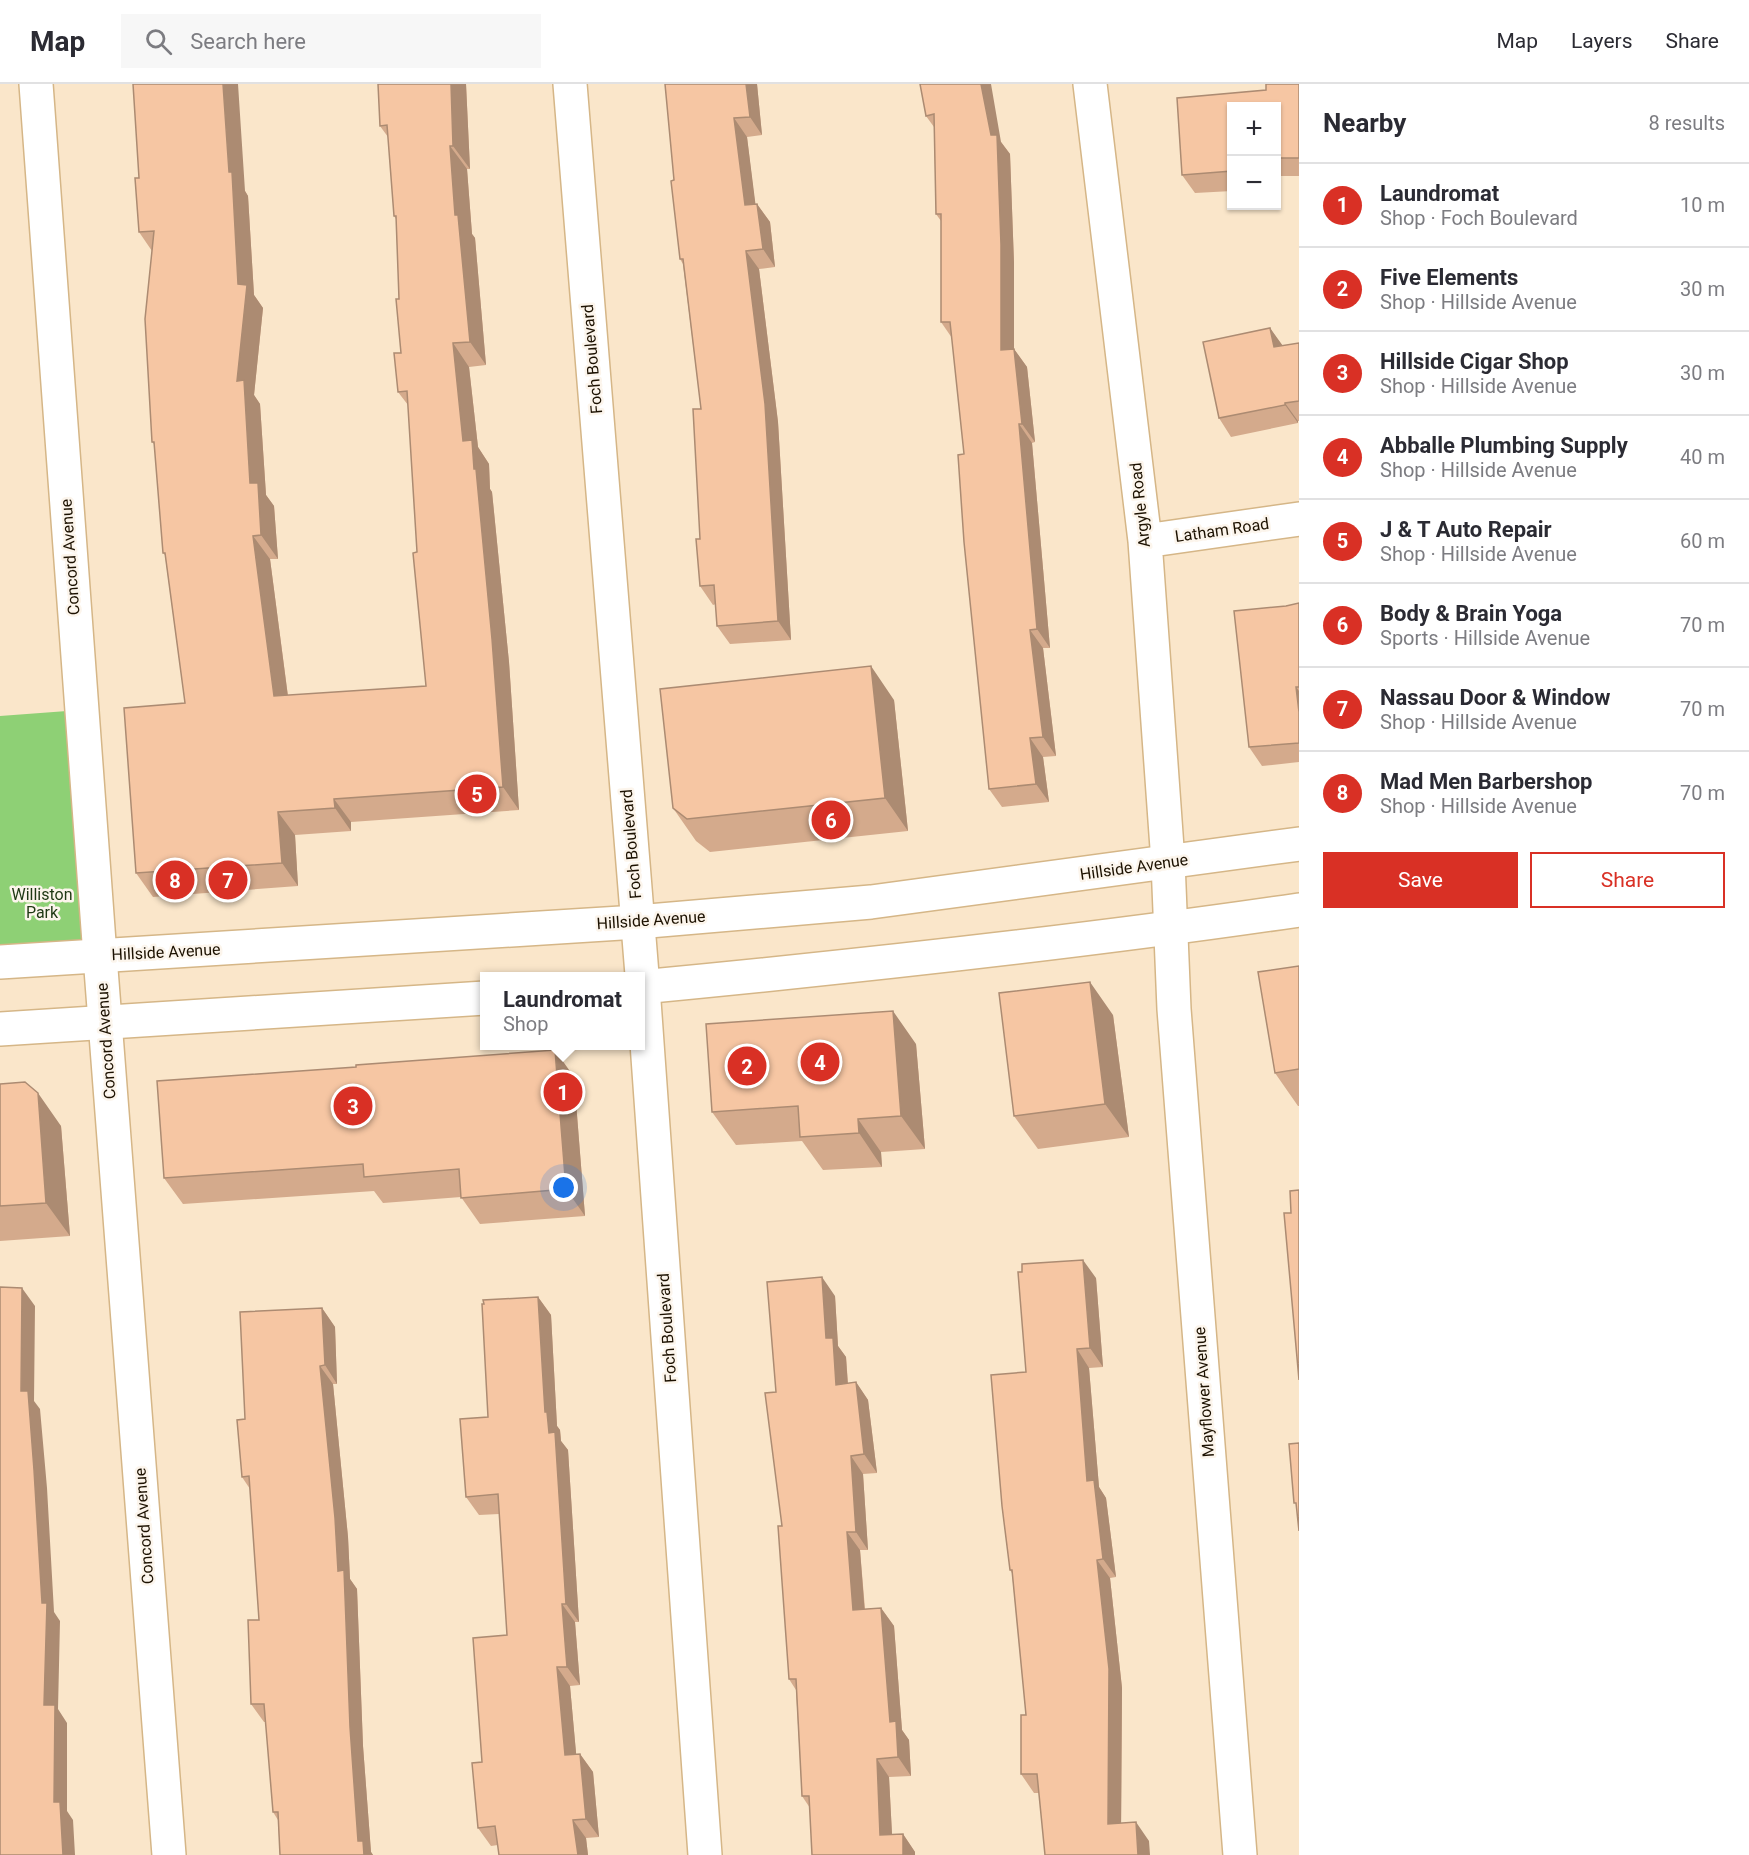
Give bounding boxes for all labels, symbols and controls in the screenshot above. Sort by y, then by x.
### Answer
search box [121,14,541,68]
text: Map [30,25,85,58]
icon: search [142,25,175,58]
text: Search here [190,29,306,54]
text: Map [1496,29,1538,53]
text: Layers [1571,29,1632,53]
text: Share [1665,29,1719,53]
map controls [1227,102,1281,210]
button: + [1227,102,1281,156]
text: Nearby [1323,108,1406,138]
text: 8 results [1649,111,1725,135]
button: − [1227,156,1281,210]
text: Laundromat [1380,181,1499,206]
text: 1 [1337,193,1348,217]
text: 10 m [1680,193,1725,217]
text: Shop · Foch Boulevard [1380,206,1578,230]
text: Five Elements [1380,265,1518,290]
text: 2 [1337,277,1348,301]
text: 30 m [1680,277,1725,301]
text: Shop · Hillside Avenue [1380,290,1577,314]
street label: Foch Boulevard [578,303,606,415]
text: Hillside Cigar Shop [1380,349,1569,374]
text: 3 [1337,361,1348,385]
text: 30 m [1680,361,1725,385]
text: Shop · Hillside Avenue [1380,374,1577,398]
text: Abballe Plumbing Supply [1380,433,1628,458]
text: 4 [1337,445,1348,469]
text: 40 m [1680,445,1725,469]
text: Shop · Hillside Avenue [1380,458,1577,482]
street label: Argyle Road [1126,462,1154,548]
street label: Concord Avenue [56,498,84,616]
street label: Latham Road [1174,514,1270,546]
text: J & T Auto Repair [1380,517,1552,542]
text: 5 [1337,529,1348,553]
text: 60 m [1680,529,1725,553]
text: Shop · Hillside Avenue [1380,542,1577,566]
text: Body & Brain Yoga [1380,601,1562,626]
text: 6 [1337,613,1348,637]
text: 70 m [1680,613,1725,637]
text: Sports · Hillside Avenue [1380,626,1590,650]
text: Nassau Door & Window [1380,685,1610,710]
text: 7 [1337,697,1348,721]
text: 70 m [1680,697,1725,721]
text: Shop · Hillside Avenue [1380,710,1577,734]
text: Mad Men Barbershop [1380,769,1592,794]
pin: 5 [458,772,496,816]
text: 8 [1337,781,1348,805]
text: 70 m [1680,781,1725,805]
street label: Foch Boulevard [617,788,645,900]
text: Shop · Hillside Avenue [1380,794,1577,818]
pin: 6 [812,798,850,842]
street label: Hillside Avenue [1079,850,1189,884]
button: Save [1323,852,1518,908]
button: Share [1530,852,1725,908]
pin: 8 [156,858,195,902]
pin: 7 [208,858,248,902]
park label: Williston Park [11,885,73,922]
street label: Hillside Avenue [596,907,706,933]
street label: Hillside Avenue [111,940,221,964]
popup [480,972,645,1050]
street label: Concord Avenue [92,982,120,1100]
text: Laundromat [503,987,622,1012]
text: Shop [503,1012,548,1036]
pin: 4 [800,1040,840,1084]
pin: 2 [728,1044,766,1088]
pin: 1 [544,1070,582,1114]
pin: 3 [334,1084,372,1128]
your location [549,1173,578,1202]
street label: Foch Boulevard [654,1273,680,1383]
street label: Mayflower Avenue [1190,1326,1218,1458]
street label: Concord Avenue [130,1467,158,1585]

